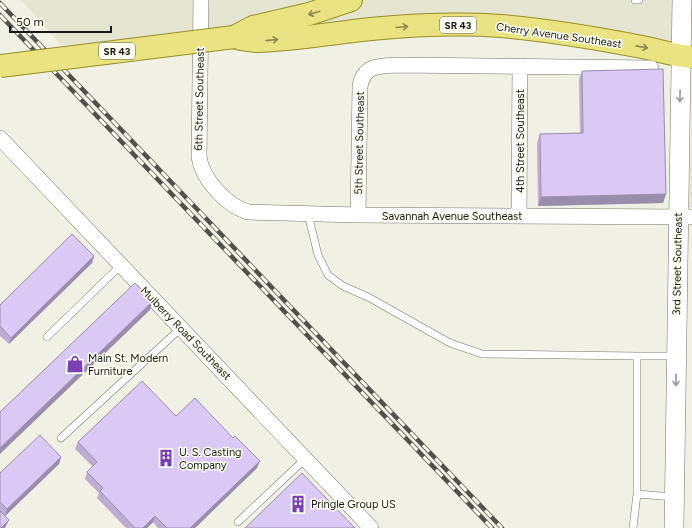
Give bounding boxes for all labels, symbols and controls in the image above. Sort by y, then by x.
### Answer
scale bar [10,8,111,34]
one-way arrow [308,10,321,17]
text: 50 m [16,15,44,29]
road number: SR 43 [440,17,476,33]
street label: Cherry Avenue Southeast [495,20,622,51]
one-way arrow [395,23,408,30]
one-way arrow [265,36,278,44]
road number: SR 43 [99,43,135,59]
one-way arrow [635,43,648,51]
street label: 6th Street Southeast [192,47,207,151]
street label: 4th Street Southeast [514,89,527,193]
one-way arrow [676,89,684,102]
street label: 5th Street Southeast [352,91,367,195]
street label: Savannah Avenue Southeast [382,210,522,223]
street label: 3rd Street Southeast [670,212,685,316]
street label: Mulberry Road Southeast [138,284,234,383]
place label: Main St. Modern Furniture [88,352,168,378]
shop icon: Main St. Modern Furniture [65,354,85,374]
one-way arrow [672,373,680,386]
place label: U. S. Casting Company [179,446,242,472]
building icon: U. S. Casting Company [156,448,176,468]
building icon: Pringle Group US [288,494,308,514]
place label: Pringle Group US [311,498,396,511]

